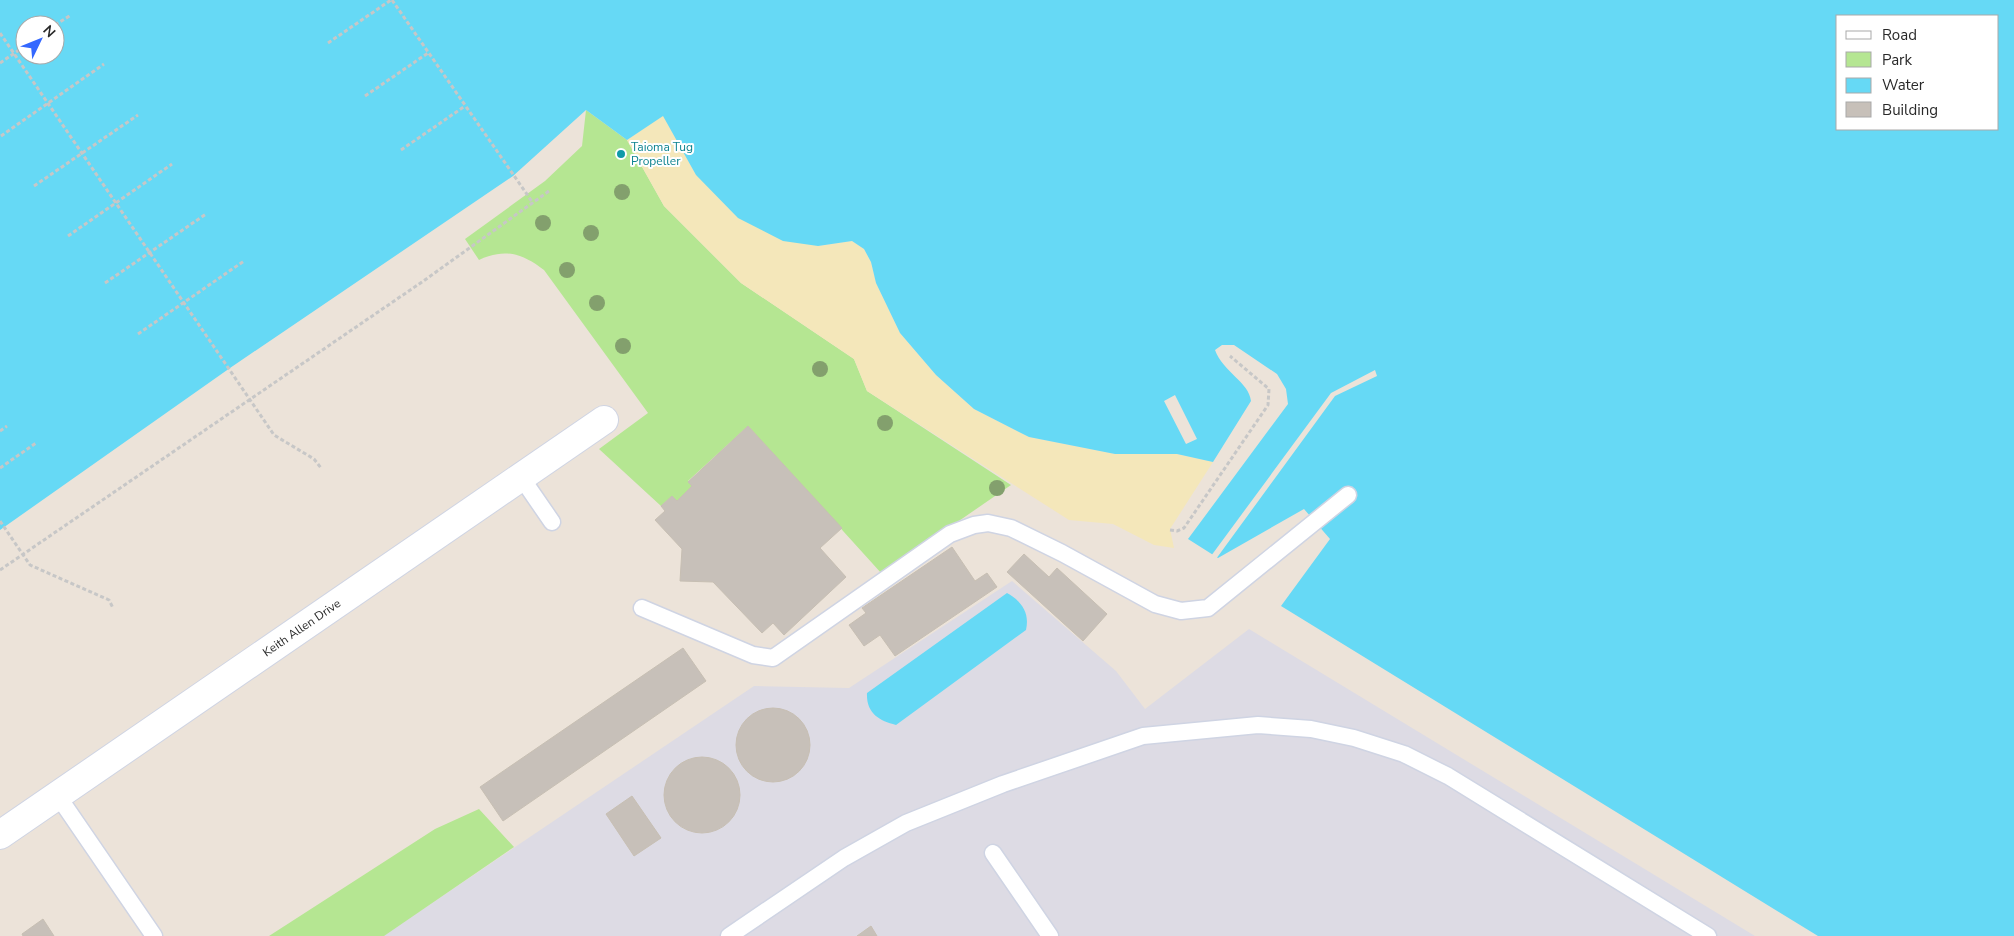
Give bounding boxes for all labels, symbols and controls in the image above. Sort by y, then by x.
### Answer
north arrow [15,15,65,65]
legend [1836,15,1999,130]
text: N [39,21,60,42]
text: Road [1882,25,1917,45]
text: Park [1882,50,1912,70]
text: Water [1882,75,1925,95]
text: Building [1882,100,1938,120]
place label: Taioma Tug Propeller [631,139,693,169]
marker: Taioma Tug Propeller [615,148,627,160]
street label: Keith Allen Drive [260,595,344,660]

